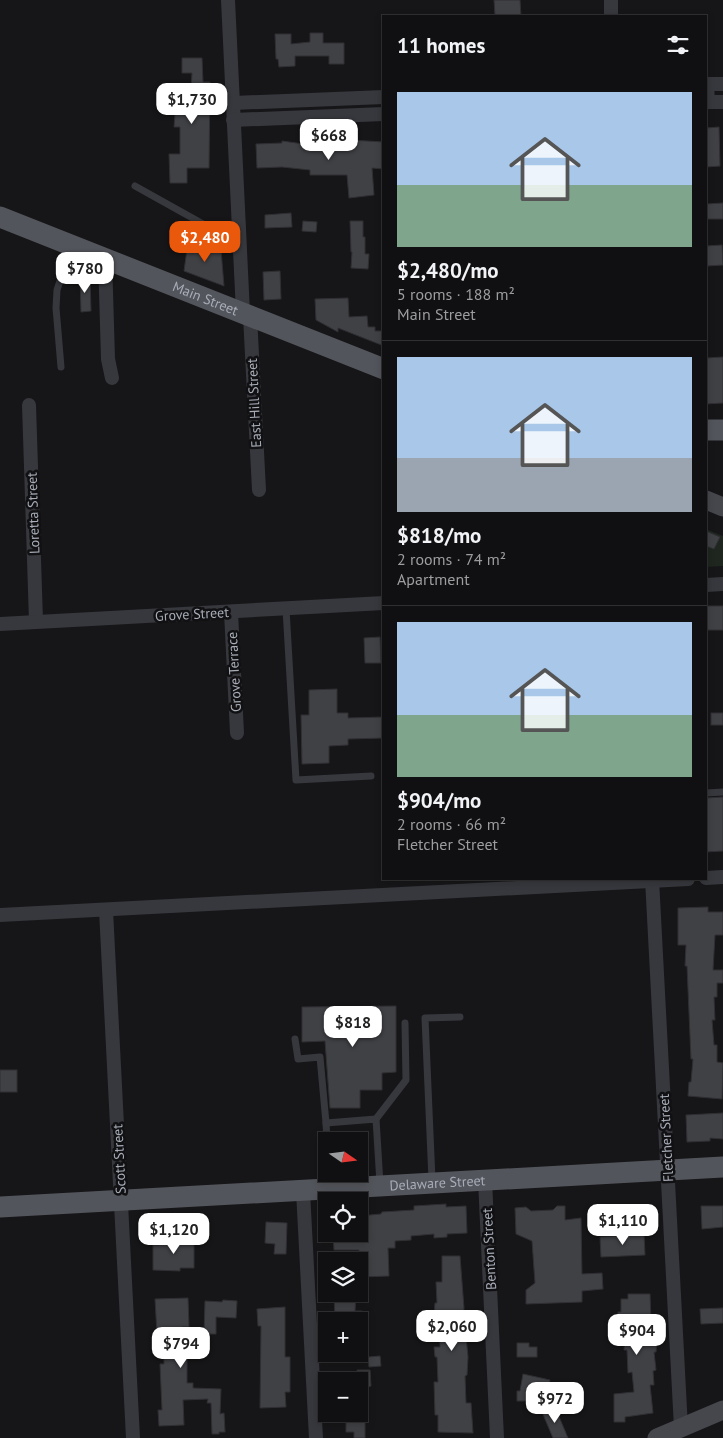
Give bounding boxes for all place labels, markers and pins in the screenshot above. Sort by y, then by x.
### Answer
pin: $1,730 [151,82,233,125]
pin: $668 [299,119,359,161]
pin: $2,480 [164,220,246,263]
pin: $780 [55,252,115,294]
pin: $818 [323,1006,383,1048]
pin: $1,110 [582,1204,664,1246]
pin: $1,120 [133,1212,215,1255]
pin: $2,060 [411,1310,493,1352]
pin: $904 [607,1314,667,1356]
pin: $794 [151,1326,211,1369]
pin: $972 [525,1382,585,1424]

